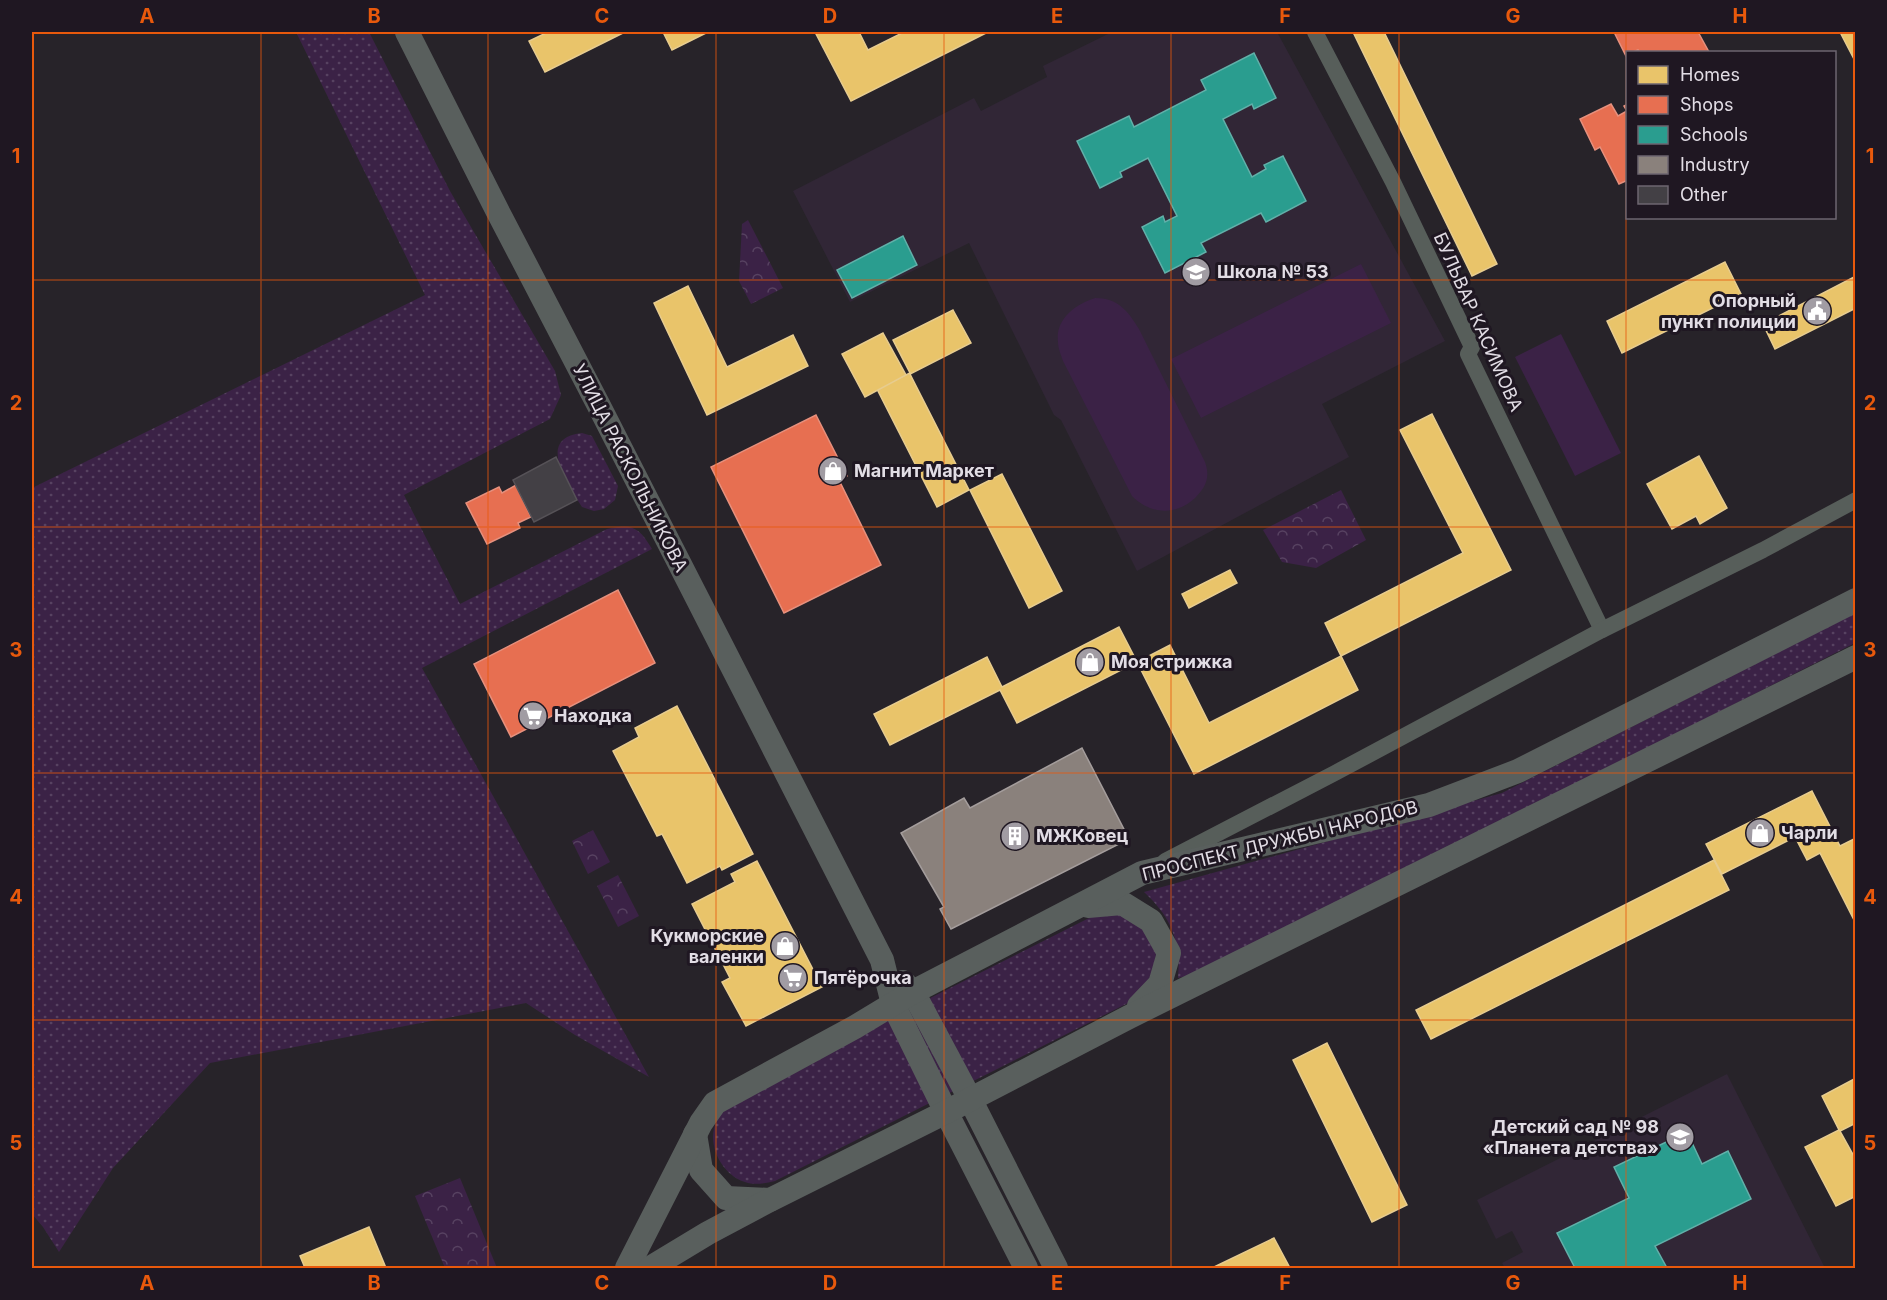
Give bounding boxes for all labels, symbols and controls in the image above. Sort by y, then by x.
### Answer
text: A [140,4,155,28]
text: B [367,4,381,28]
text: C [595,4,609,28]
text: D [823,4,837,28]
text: E [1051,4,1063,28]
text: F [1279,4,1291,28]
text: G [1505,4,1521,28]
text: H [1733,4,1747,28]
legend [1626,51,1836,219]
text: Homes [1680,64,1740,85]
text: Shops [1680,94,1734,115]
text: Schools [1680,124,1748,145]
text: 1 [12,144,20,168]
text: 1 [1866,144,1874,168]
text: Industry [1680,154,1750,175]
text: Other [1680,184,1728,205]
street label: БУЛЬВАР КАСИМОВА [1429,229,1527,415]
school or university icon: Школа № 53 [1180,256,1212,288]
place label: Школа № 53 [1217,261,1329,282]
place label: Опорный пункт полиции [1661,290,1796,332]
public building icon: Опорный пункт полиции [1801,295,1833,327]
street label: УЛИЦА РАСКОЛЬНИКОВА [569,360,692,575]
text: 2 [10,391,22,415]
text: 2 [1864,391,1876,415]
shop icon: Магнит Маркет [817,455,849,487]
place label: Магнит Маркет [854,460,994,481]
text: 3 [10,638,22,662]
text: 3 [1864,638,1876,662]
shop icon: Моя стрижка [1074,646,1106,678]
place label: Моя стрижка [1111,651,1232,672]
supermarket icon: Находка [517,700,549,732]
place label: Находка [554,705,632,726]
street label: ПРОСПЕКТ ДРУЖБЫ НАРОДОВ [1140,796,1420,885]
shop icon: Чарли [1744,817,1776,849]
building icon: МЖКовец [999,820,1031,852]
place label: Чарли [1781,822,1838,843]
place label: МЖКовец [1036,825,1128,846]
text: 4 [9,885,23,909]
text: 4 [1863,885,1877,909]
place label: Кукморские валенки [650,925,764,967]
shop icon: Кукморские валенки [769,930,801,962]
supermarket icon: Пятёрочка [777,962,809,994]
place label: Пятёрочка [814,967,912,988]
place label: Детский сад № 98 «Планета детства» [1483,1116,1659,1158]
school or university icon: Детский сад № 98 «Планета детства» [1664,1121,1696,1153]
text: 5 [10,1131,22,1155]
text: 5 [1864,1131,1876,1155]
text: A [140,1271,155,1295]
text: B [367,1271,381,1295]
text: C [595,1271,609,1295]
text: D [823,1271,837,1295]
text: E [1051,1271,1063,1295]
text: F [1279,1271,1291,1295]
text: G [1505,1271,1521,1295]
text: H [1733,1271,1747,1295]

